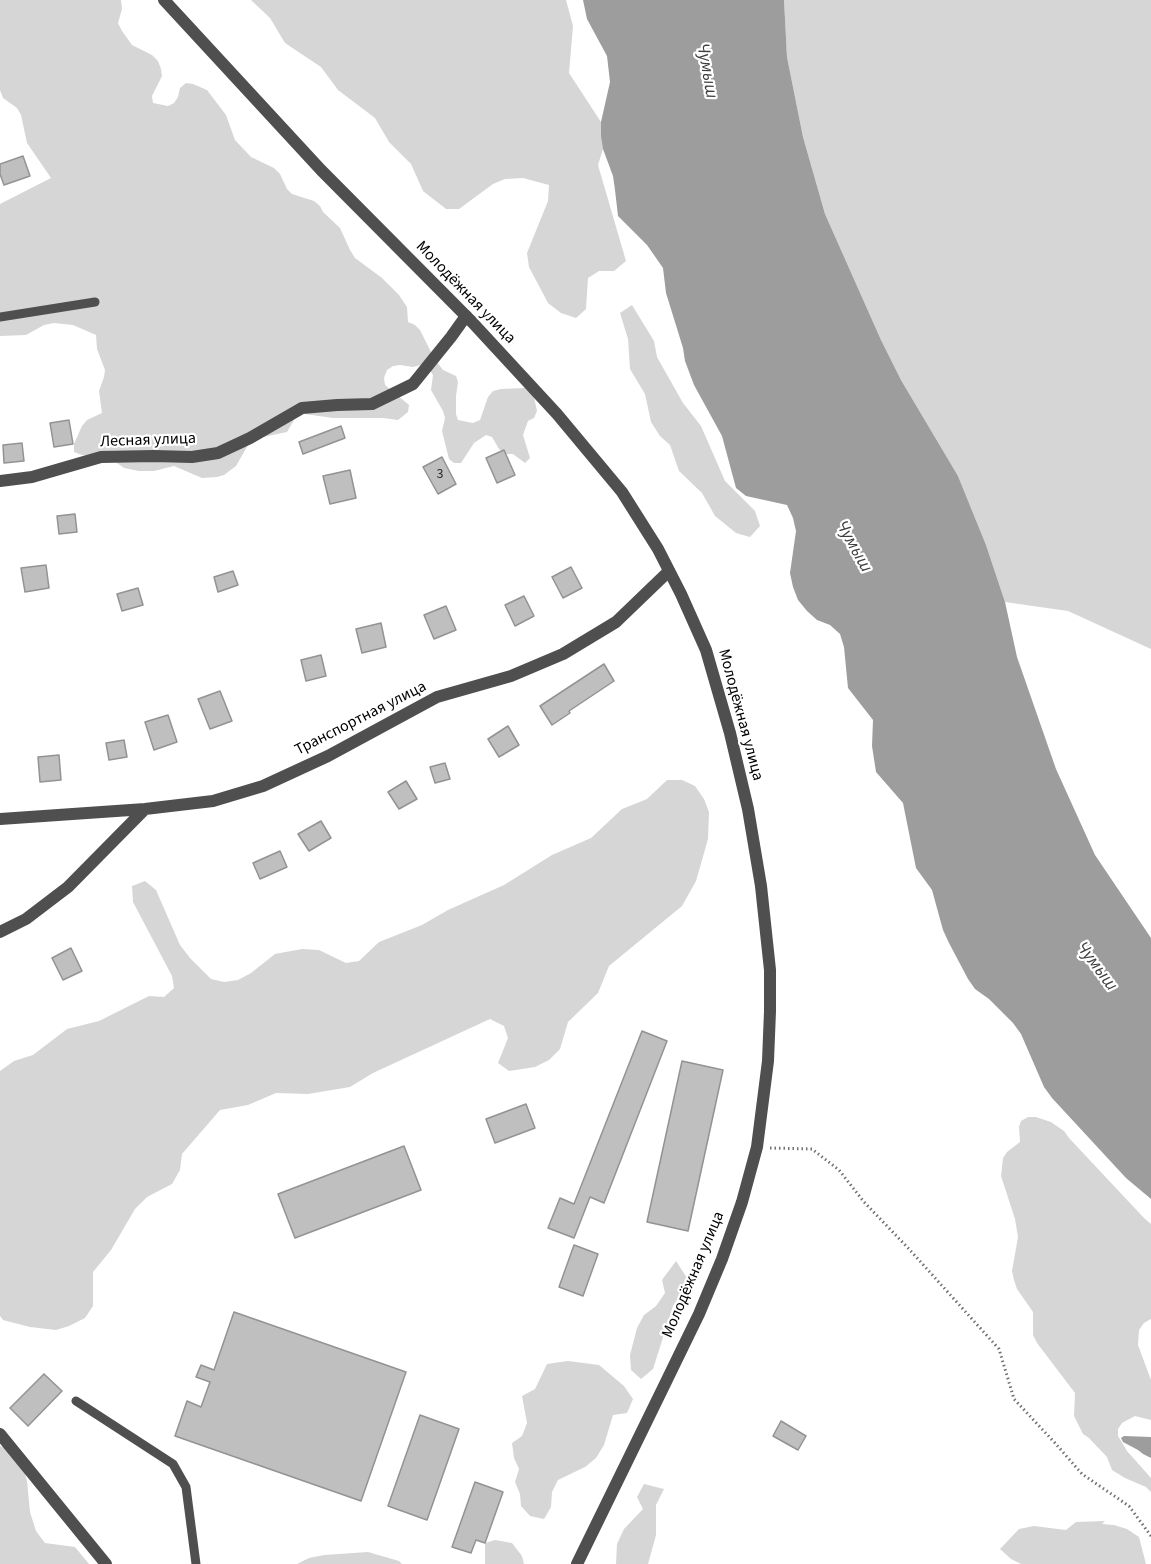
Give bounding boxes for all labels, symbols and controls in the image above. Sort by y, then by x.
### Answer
water label: Чумыш [691,42,721,100]
street label: Молодёжная улица [411,238,519,348]
street label: Лесная улица [100,430,196,452]
house number: 3 [437,467,443,483]
water label: Чумыш [830,517,876,577]
street label: Молодёжная улица [713,647,767,783]
street label: Транспортная улица [292,678,430,760]
water label: Чумыш [1071,938,1121,996]
street label: Молодёжная улица [659,1209,729,1341]

